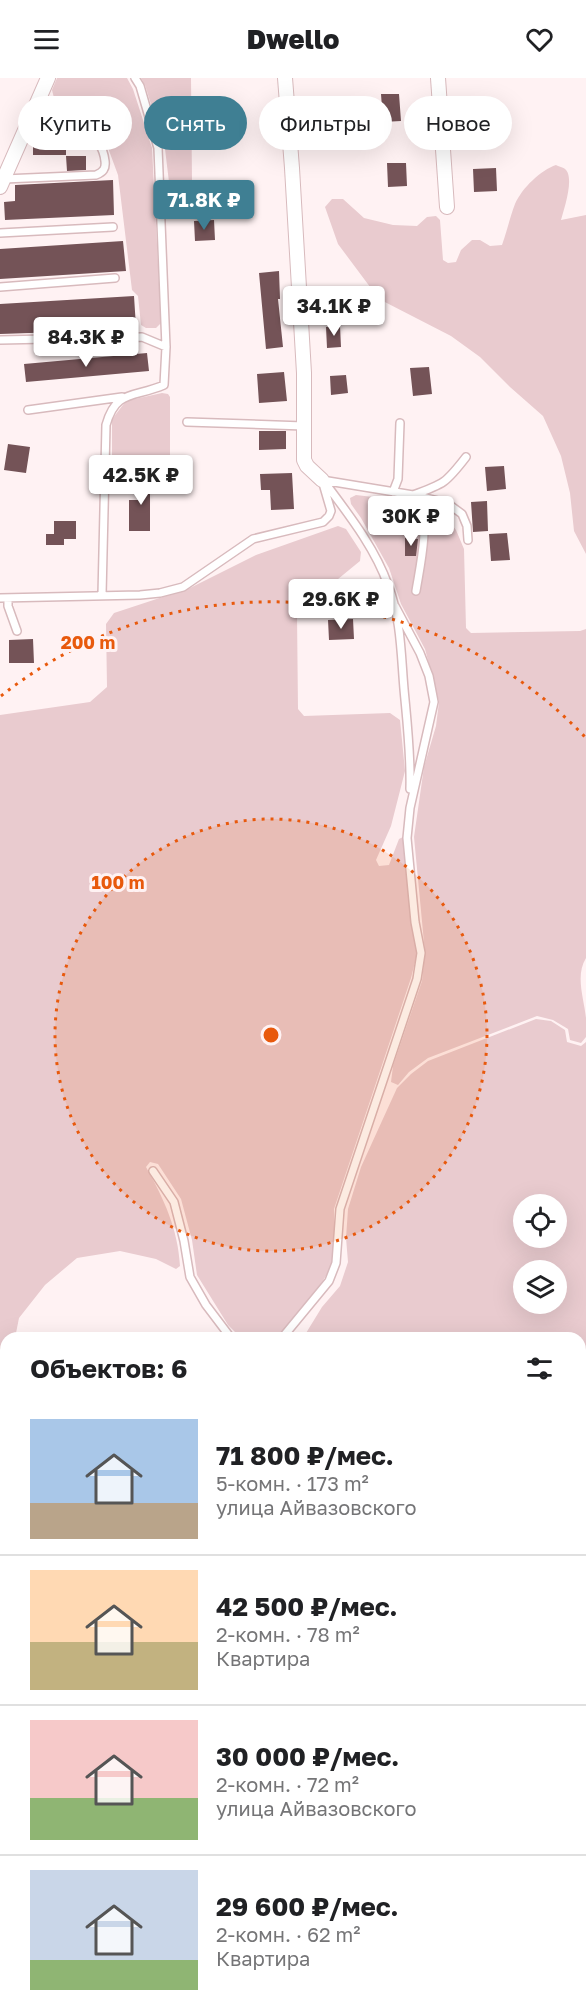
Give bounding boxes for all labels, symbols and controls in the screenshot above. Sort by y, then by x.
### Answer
icon: menu [30,23,63,56]
text: Dwello [247,23,339,55]
icon: heart [523,23,556,56]
chip: Купить [18,96,132,150]
chip: Снять [144,96,247,150]
chip: Фильтры [259,96,392,150]
chip: Новое [404,96,512,150]
pin: 71.8K ₽ [149,180,259,231]
text: 71.8K ₽ [167,187,241,211]
pin: 34.1K ₽ [279,286,389,337]
text: 34.1K ₽ [297,293,371,317]
pin: 84.3K ₽ [31,317,141,368]
text: 84.3K ₽ [48,324,124,348]
pin: 42.5K ₽ [86,455,196,506]
text: 42.5K ₽ [103,462,179,486]
pin: 30K ₽ [369,496,453,547]
text: 30K ₽ [382,503,440,527]
pin: 29.6K ₽ [286,579,396,630]
text: 29.6K ₽ [303,586,380,610]
text: 200 m [61,631,115,653]
text: 100 m [92,871,144,893]
centre of rings [261,1025,281,1045]
map controls [513,1194,567,1314]
button: locate [513,1194,567,1248]
button: layers [513,1260,567,1314]
icon: filters [523,1352,556,1385]
text: Объектов: 6 [30,1353,188,1384]
text: 71 800 ₽/мес. [216,1440,394,1471]
icon: home [78,1443,150,1515]
text: 5-комн. · 173 m² [216,1471,369,1495]
text: улица Айвазовского [216,1495,417,1519]
text: 42 500 ₽/мес. [216,1591,398,1622]
icon: home [78,1594,150,1666]
text: 2-комн. · 78 m² [216,1622,360,1646]
text: Квартира [216,1646,310,1670]
text: 30 000 ₽/мес. [216,1741,399,1772]
icon: home [78,1744,150,1816]
text: 2-комн. · 72 m² [216,1772,359,1796]
text: улица Айвазовского [216,1796,417,1820]
text: 29 600 ₽/мес. [216,1891,399,1922]
icon: home [78,1894,150,1966]
text: 2-комн. · 62 m² [216,1922,361,1946]
text: Квартира [216,1946,310,1970]

